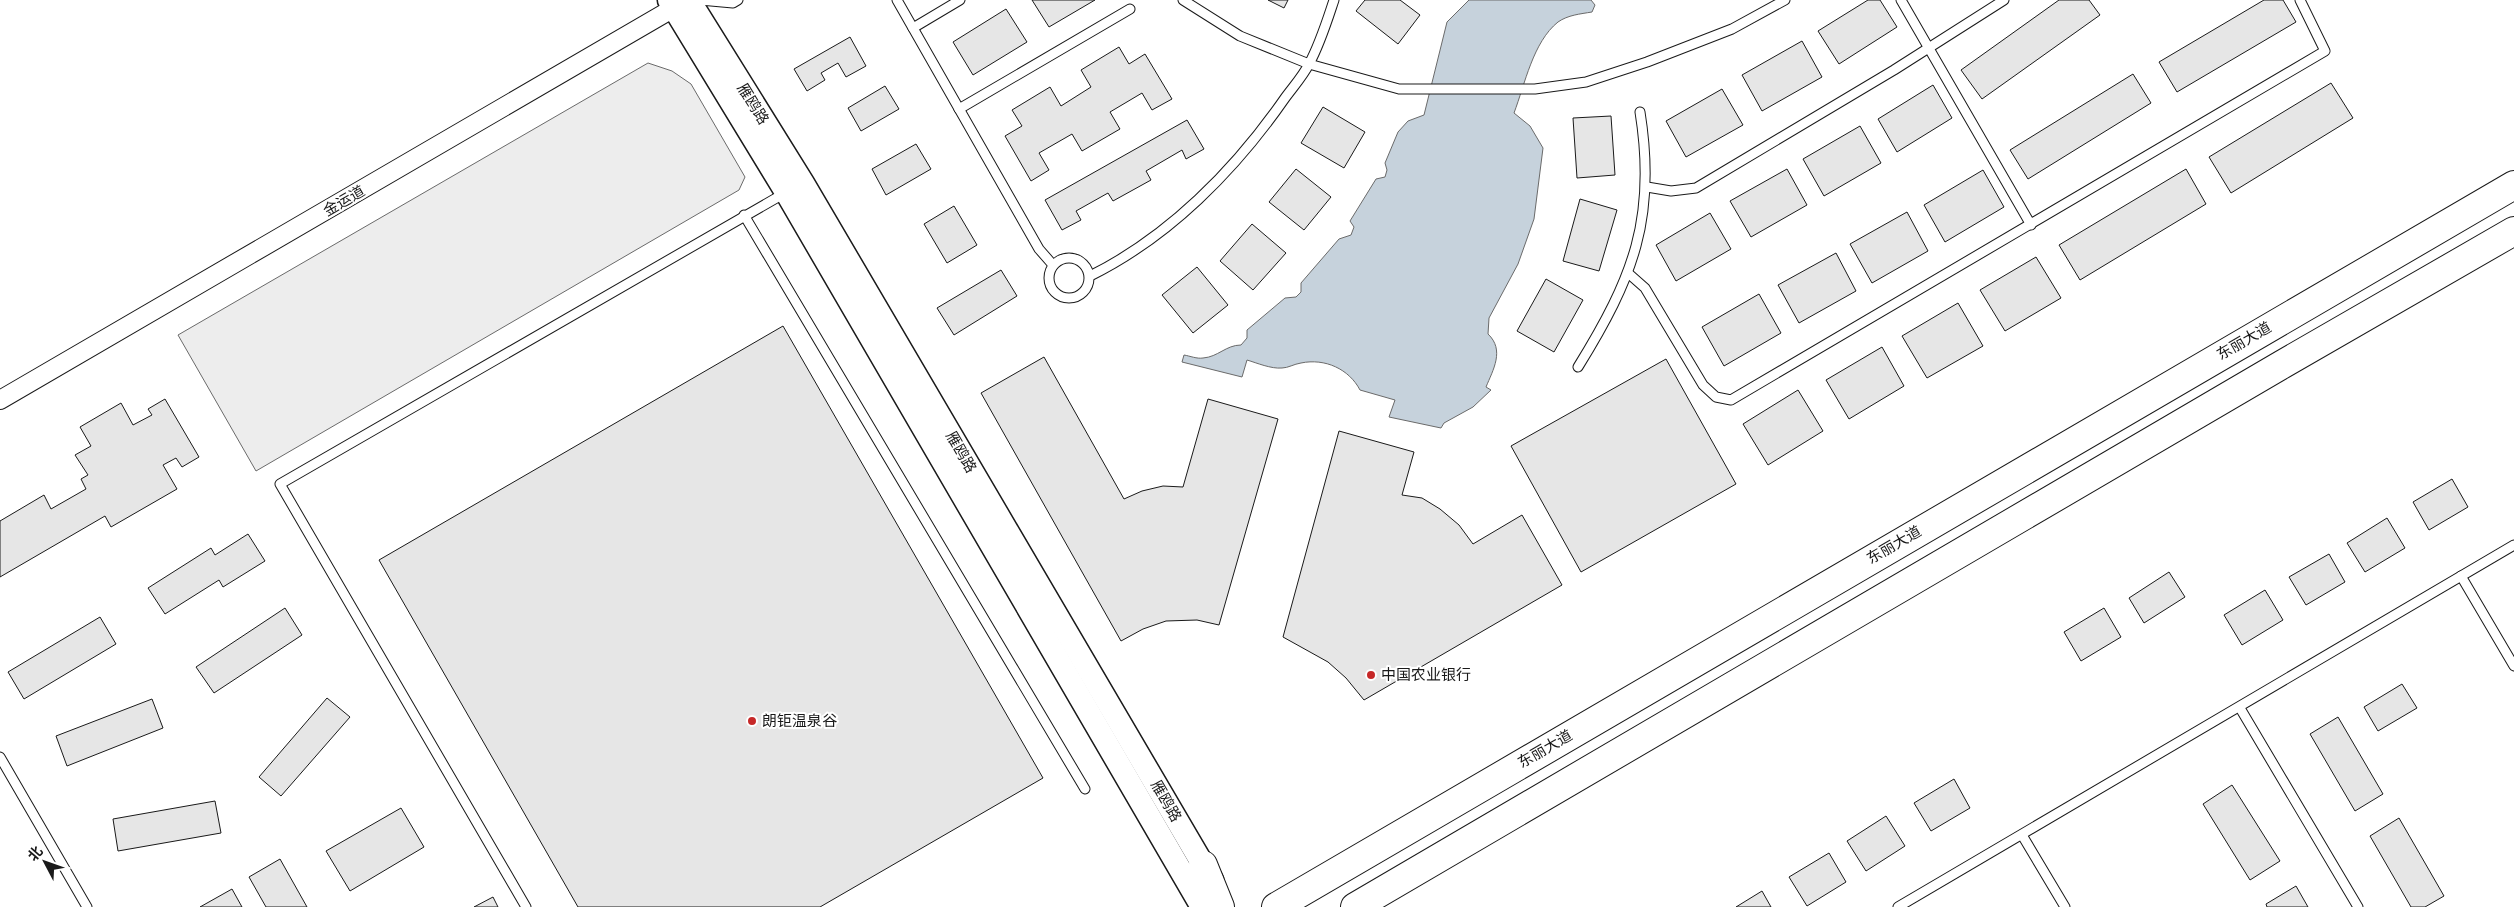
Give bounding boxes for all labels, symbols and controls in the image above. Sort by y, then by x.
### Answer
street label: 雁鸥路 [733,80,773,128]
street label: 金运道 [320,182,368,220]
street label: 东丽大道 [2214,318,2274,364]
street label: 雁鸥路 [942,428,980,476]
street label: 东丽大道 [1864,522,1924,568]
place label: 中国农业银行 [1381,666,1471,684]
marker: 中国农业银行 [1365,669,1377,681]
place label: 朗钜温泉谷 [762,712,837,730]
marker: 朗钜温泉谷 [746,715,758,727]
street label: 东丽大道 [1515,726,1575,772]
street label: 雁鸥路 [1147,777,1185,825]
north arrow [20,837,70,887]
text: 北 [25,843,47,865]

